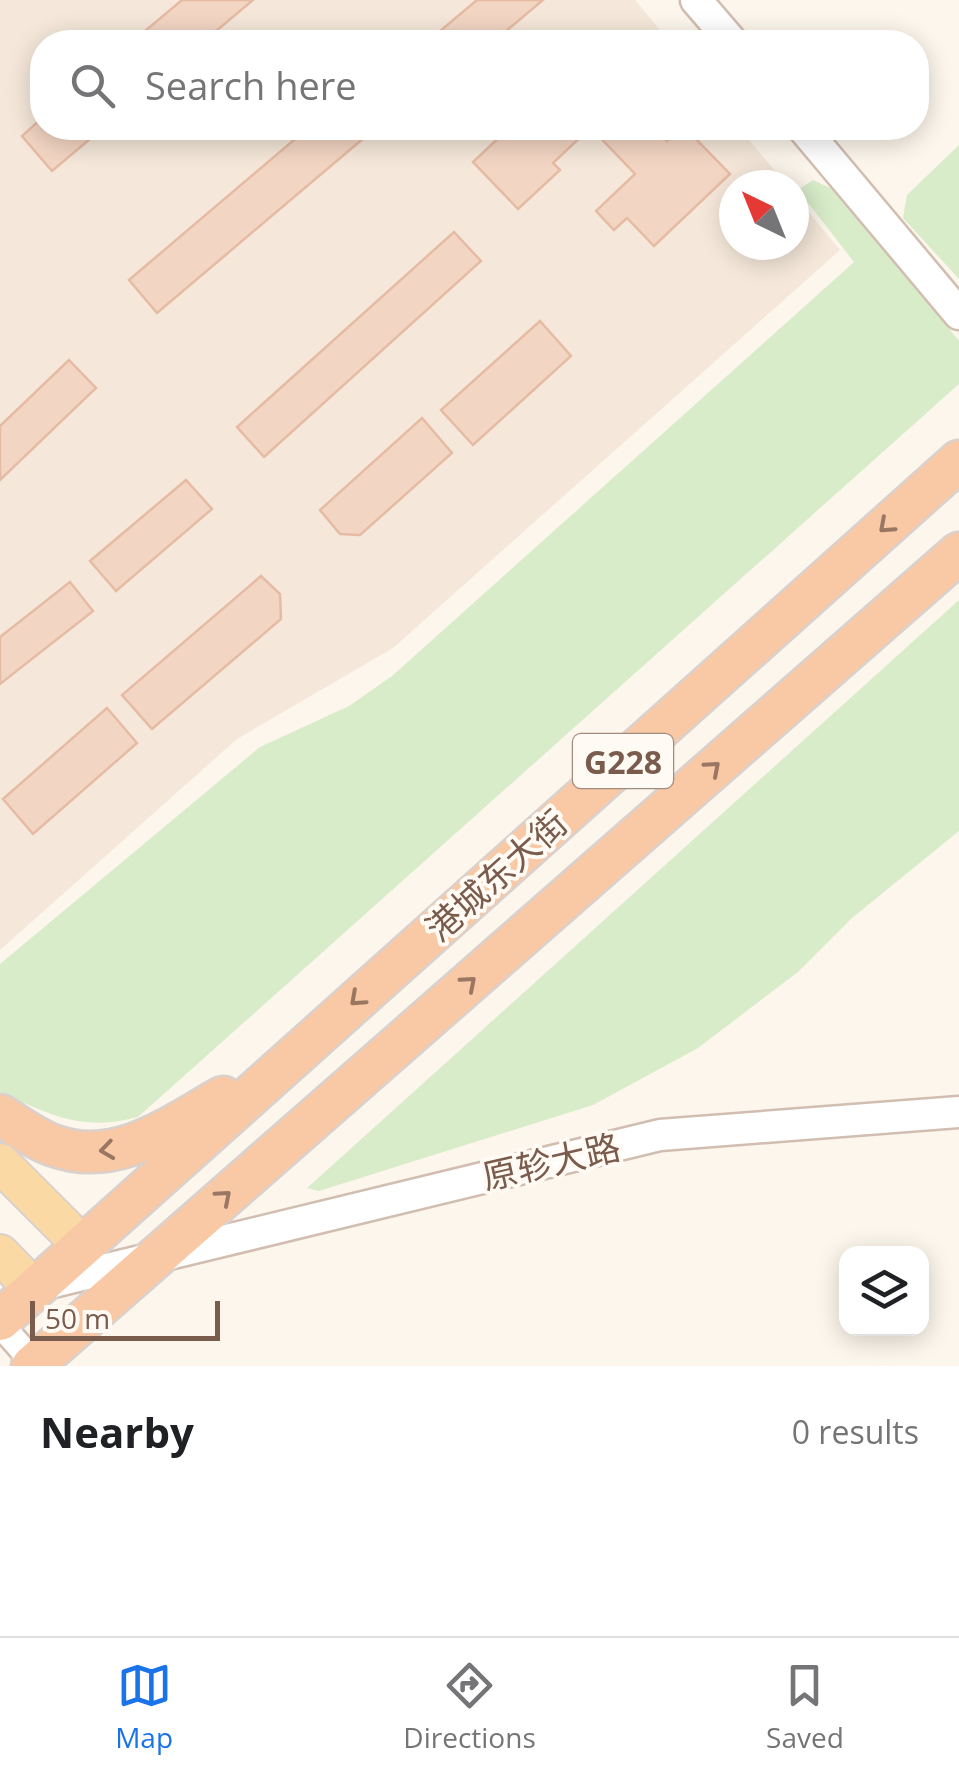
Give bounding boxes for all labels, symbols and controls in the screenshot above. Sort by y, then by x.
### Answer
search box [30,30,929,140]
icon: search [65,58,120,113]
text: Search here [145,59,357,111]
north arrow [719,170,809,260]
one-way arrow [879,514,898,532]
road number: G228 [573,734,673,788]
one-way arrow [701,762,720,780]
street label: 港城东大街 [415,799,577,951]
one-way arrow [457,976,476,994]
one-way arrow [350,987,369,1005]
street label: 原轸大路 [478,1122,624,1200]
one-way arrow [99,1139,115,1160]
one-way arrow [213,1190,231,1208]
map controls [839,1246,929,1336]
button: layers [839,1246,929,1336]
scale bar [30,1296,220,1340]
text: 50 m [45,1299,110,1337]
text: Nearby [40,1403,194,1460]
text: 0 results [792,1410,919,1453]
tab: Map [115,1658,173,1756]
tab: Directions [403,1658,536,1756]
tab: Saved [766,1658,844,1756]

